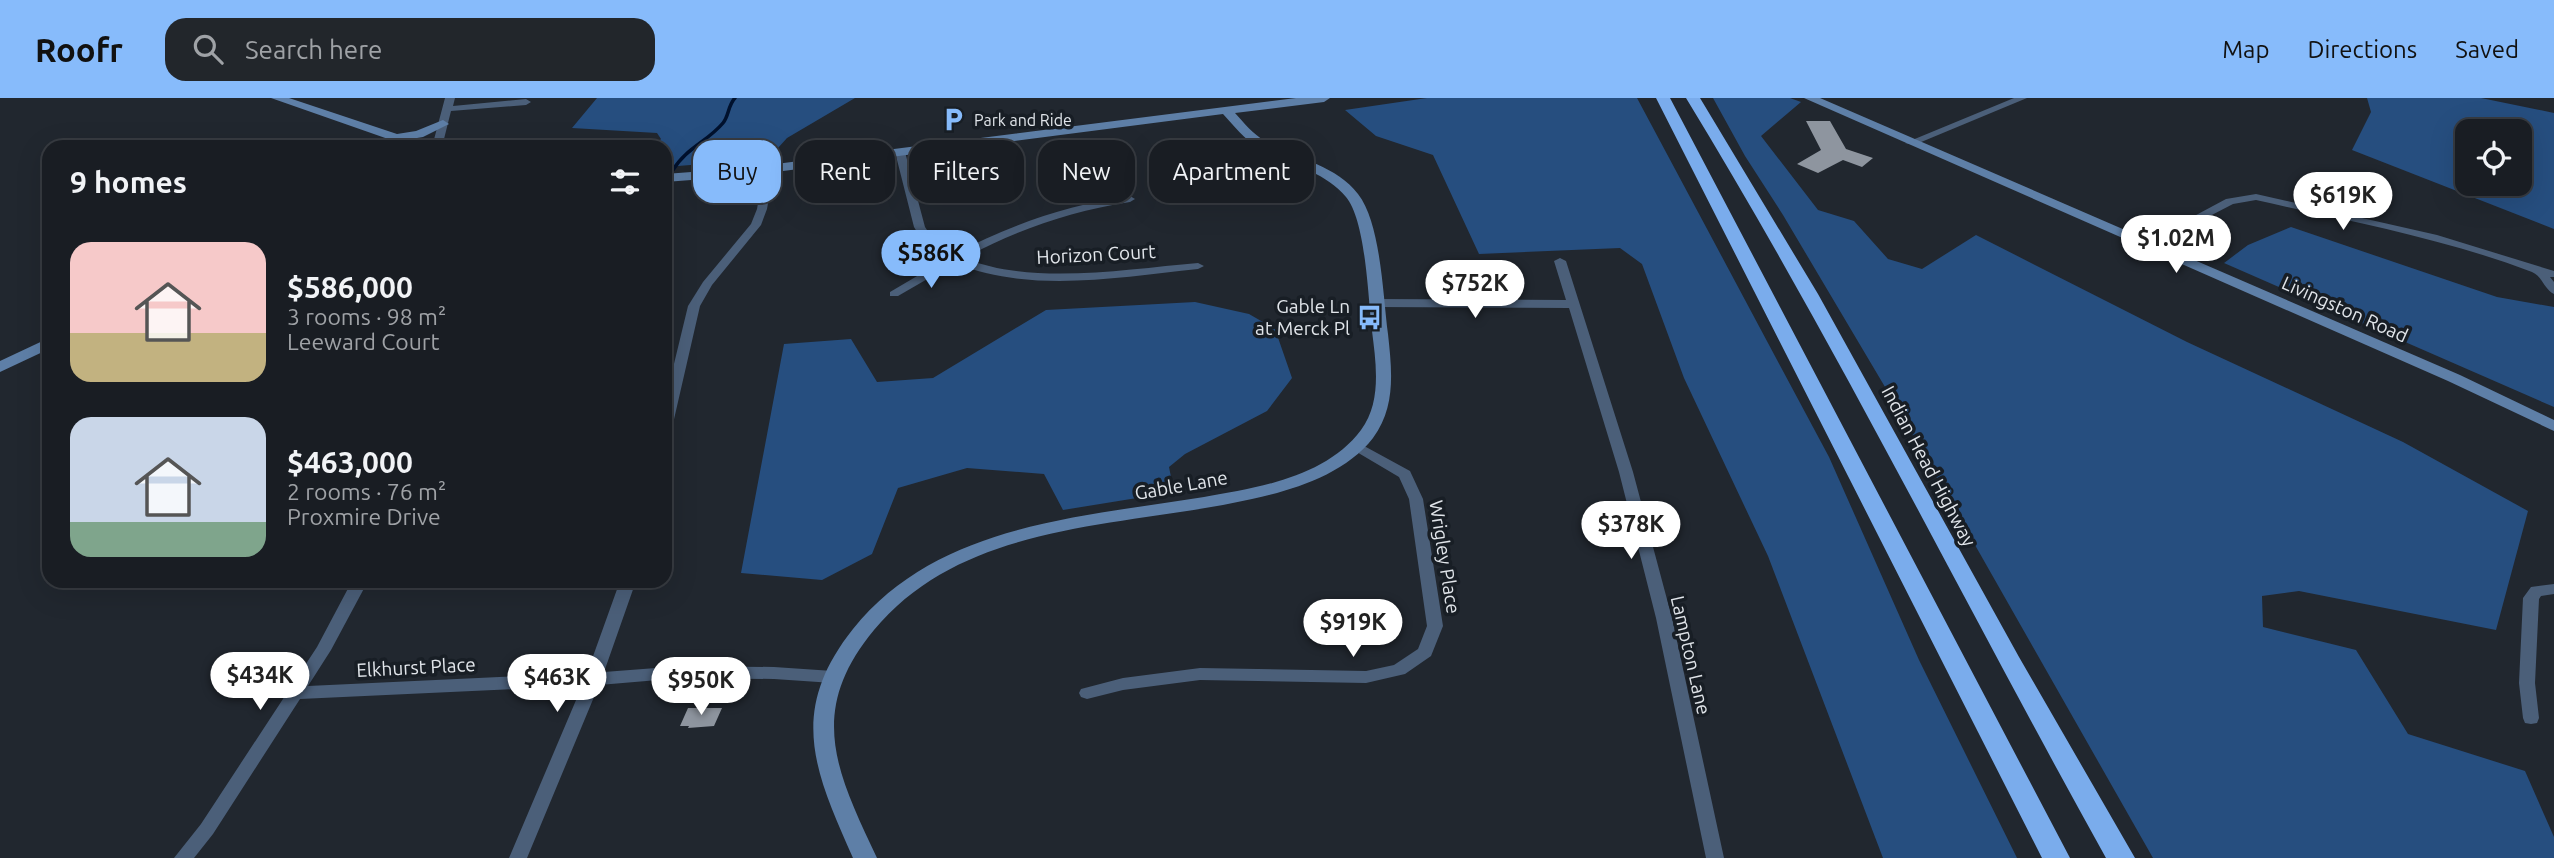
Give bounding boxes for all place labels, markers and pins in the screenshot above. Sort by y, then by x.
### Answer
parking icon: Park and Ride [940,106,968,134]
place label: Park and Ride [974,111,1072,129]
pin: $619K [2294,172,2392,232]
pin: $1.02M [2119,216,2233,275]
pin: $586K [882,230,980,290]
pin: $752K [1426,260,1524,320]
place label: Gable Ln at Merck Pl [1255,295,1350,339]
bus stop icon: Gable Ln at Merck Pl [1356,303,1384,331]
pin: $378K [1582,502,1680,561]
pin: $919K [1304,600,1402,659]
pin: $434K [211,652,309,712]
pin: $463K [508,654,606,714]
pin: $950K [652,658,750,717]

